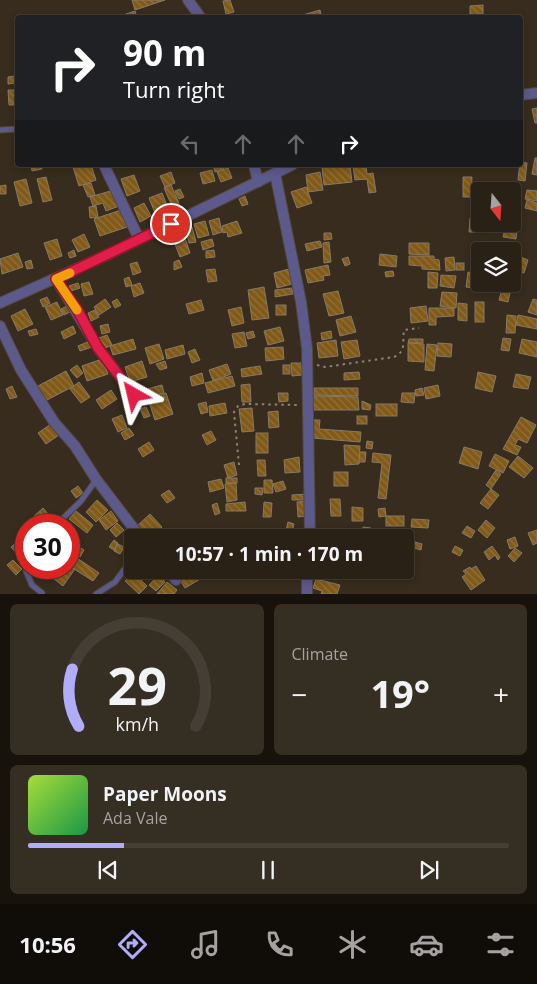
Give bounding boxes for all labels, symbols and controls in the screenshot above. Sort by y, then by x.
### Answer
text: 90 m [123,29,206,76]
icon: right [40,35,105,100]
text: Turn right [123,74,225,104]
icon: left [176,130,204,158]
icon: ahead [229,130,257,158]
icon: ahead [282,130,310,158]
icon: right [335,130,363,158]
north arrow [471,182,521,232]
map controls [471,182,521,292]
pin [150,203,192,245]
icon: arrive [157,210,185,238]
button: layers [471,242,521,292]
position arrow [107,368,159,420]
speed limit sign: 30 [15,514,80,579]
text: 10:57 · 1 min · 170 m [175,541,363,567]
text: Climate [292,643,348,665]
text: 29 [107,649,166,720]
text: 19° [370,667,430,719]
text: − [292,675,308,713]
text: + [493,675,509,713]
text: km/h [115,712,158,736]
text: Paper Moons [103,781,227,807]
text: Ada Vale [103,807,167,829]
icon: previous [94,856,122,884]
icon: pause [254,856,282,884]
icon: next [415,856,443,884]
icon: directions [115,927,150,962]
icon: music [188,927,223,962]
icon: phone [262,927,297,962]
icon: climate [335,927,370,962]
icon: car [409,927,444,962]
icon: filters [483,927,518,962]
text: 10:56 [19,929,76,959]

